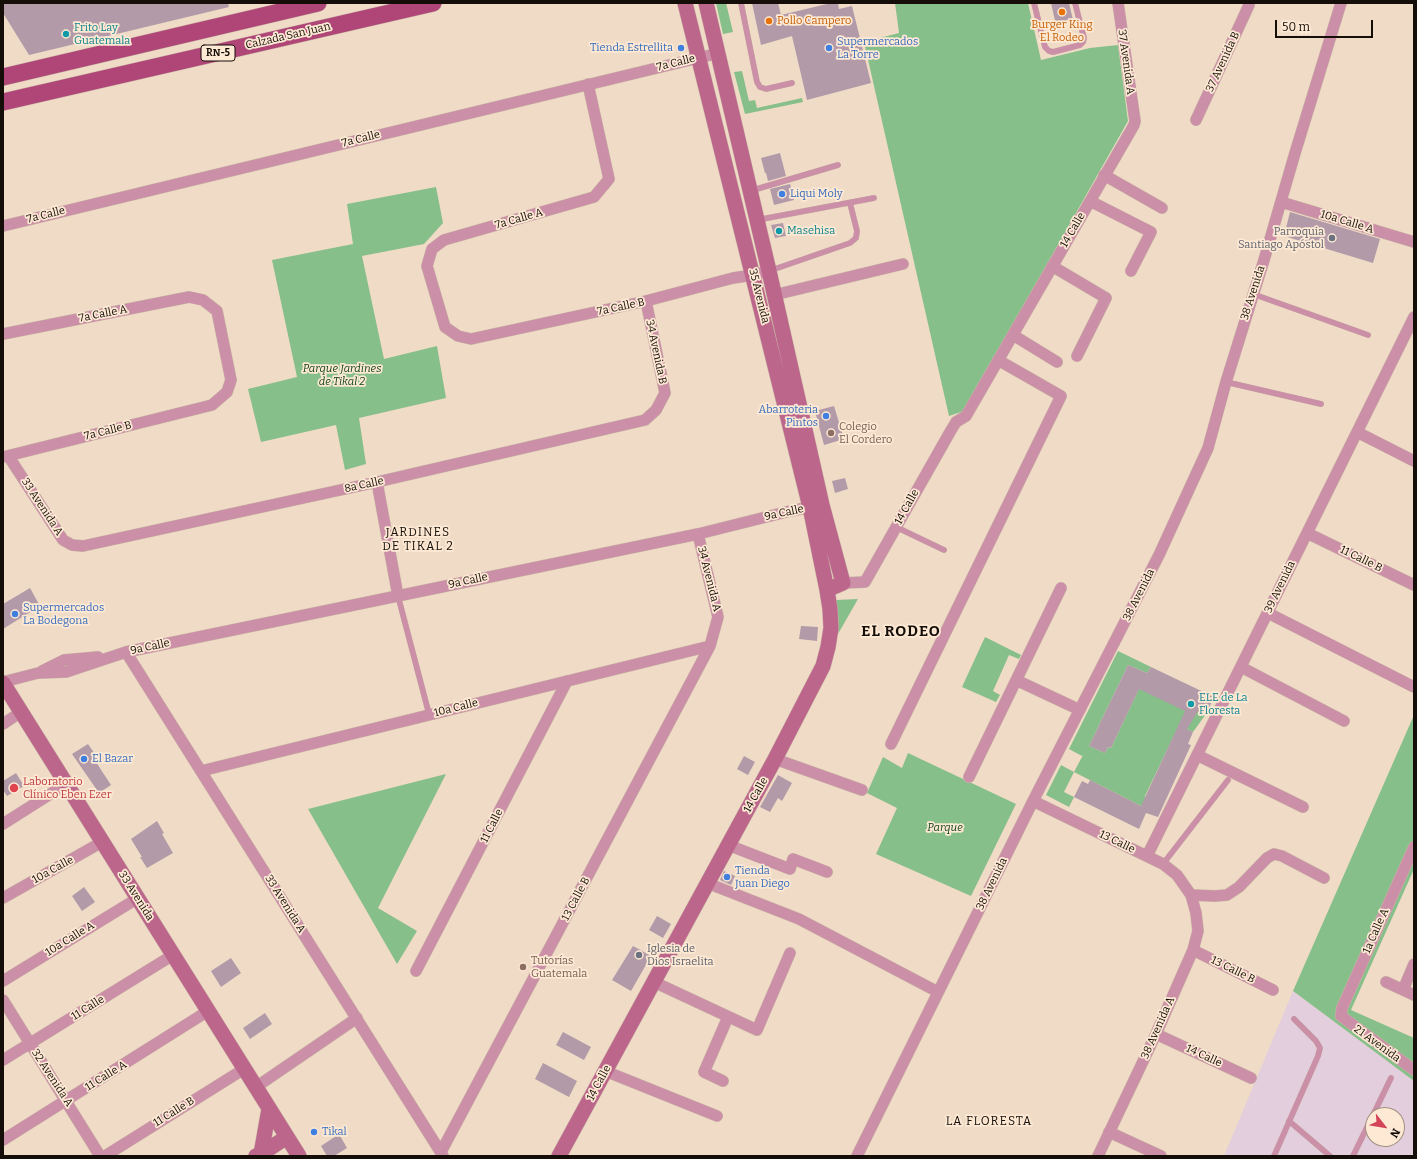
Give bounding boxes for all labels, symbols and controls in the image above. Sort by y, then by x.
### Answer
marker: Burger King El Rodeo [1057,7,1067,17]
scale bar [1277,12,1375,38]
place label: Pollo Campero [777,14,851,28]
marker: Pollo Campero [764,16,774,26]
place label: Burger King El Rodeo [1031,18,1093,44]
street label: Calzada San Juan [244,20,332,52]
text: 50 m [1282,20,1310,34]
place label: Frito Lay Guatemala [74,21,130,47]
marker: Frito Lay Guatemala [61,29,71,39]
street label: 37 Avenida A [1115,29,1137,95]
street label: 37 Avenida B [1203,30,1243,94]
place label: Supermercados La Torre [837,35,918,61]
place label: Tienda Estrellita [590,41,673,55]
marker: Tienda Estrellita [676,43,686,53]
marker: Supermercados La Torre [824,43,834,53]
road number: RN-5 [201,45,235,61]
street label: 7a Calle [655,52,697,74]
street label: 7a Calle [340,128,382,150]
place label: Liqui Moly [790,187,843,201]
marker: Liqui Moly [777,189,787,199]
street label: 7a Calle [25,204,67,226]
street label: 7a Calle A [494,206,544,232]
street label: 10a Calle A [1319,208,1375,236]
street label: 14 Calle [1058,210,1088,250]
place label: Masehisa [787,224,835,238]
place label: Parroquia Santiago Apóstol [1238,225,1324,251]
marker: Masehisa [774,226,784,236]
marker: Parroquia Santiago Apóstol [1327,233,1337,243]
street label: 38 Avenida [1238,264,1268,322]
street label: 35 Avenida [746,267,772,325]
street label: 7a Calle B [596,296,646,318]
street label: 7a Calle A [78,303,128,325]
street label: 34 Avenida B [643,318,669,386]
park label: Parque Jardines de Tikal 2 [303,362,381,388]
place label: Abarroteria Pintos [759,403,818,429]
marker: Abarroteria Pintos [821,411,831,421]
street label: 7a Calle B [83,419,133,443]
place label: Colegio El Cordero [839,420,892,446]
marker: Colegio El Cordero [826,428,836,438]
street label: 8a Calle [343,474,385,496]
street label: 33 Avenida A [18,476,66,538]
street label: 14 Calle [892,487,922,527]
street label: 9a Calle [763,502,805,524]
district label: JARDINES DE TIKAL 2 [382,526,454,554]
street label: 11 Calle B [1338,543,1384,575]
street label: 34 Avenida A [695,545,723,613]
street label: 39 Avenida [1262,559,1298,615]
street label: 38 Avenida [1120,567,1158,623]
street label: 9a Calle [447,570,489,592]
place label: Supermercados La Bodegona [23,601,104,627]
marker: Supermercados La Bodegona [10,609,20,619]
district label: EL RODEO [861,623,941,641]
street label: 9a Calle [129,636,171,658]
place label: ELE de La Floresta [1199,691,1248,717]
street label: 10a Calle [433,696,479,720]
marker: ELE de La Floresta [1186,699,1196,709]
place label: El Bazar [92,752,133,766]
marker: El Bazar [79,754,89,764]
place label: Laboratorio Clínico Eben Ezer [23,775,112,801]
street label: 14 Calle [741,775,771,815]
marker: Laboratorio Clínico Eben Ezer [8,782,20,794]
street label: 11 Calle [478,807,506,845]
park label: Parque [927,821,963,835]
street label: 13 Calle [1097,828,1137,856]
street label: 10a Calle [30,853,76,887]
street label: 38 Avenida [974,856,1010,912]
place label: Tienda Juan Diego [735,864,790,890]
street label: 33 Avenida [116,869,156,923]
street label: 33 Avenida A [262,872,308,936]
marker: Tienda Juan Diego [722,872,732,882]
street label: 13 Calle B [559,875,593,923]
street label: 1a Calle A [1360,906,1392,956]
street label: 10a Calle A [43,919,97,959]
place label: Iglesia de Dios Israelita [647,942,714,968]
marker: Iglesia de Dios Israelita [634,950,644,960]
place label: Tutorías Guatemala [531,954,587,980]
street label: 13 Calle B [1209,954,1257,986]
marker: Tutorías Guatemala [518,962,528,972]
street label: 11 Calle [69,993,107,1023]
street label: 38 Avenida A [1138,995,1178,1061]
street label: 21 Avenida [1351,1023,1403,1065]
street label: 14 Calle [1184,1042,1224,1070]
street label: 32 Avenida A [29,1047,75,1109]
street label: 11 Calle A [83,1058,129,1094]
street label: 14 Calle [584,1063,614,1103]
street label: 11 Calle B [151,1094,197,1130]
north arrow [1365,1107,1405,1147]
district label: LA FLORESTA [946,1115,1032,1129]
place label: Tikal [322,1125,347,1139]
text: N [1387,1126,1403,1140]
marker: Tikal [309,1127,319,1137]

